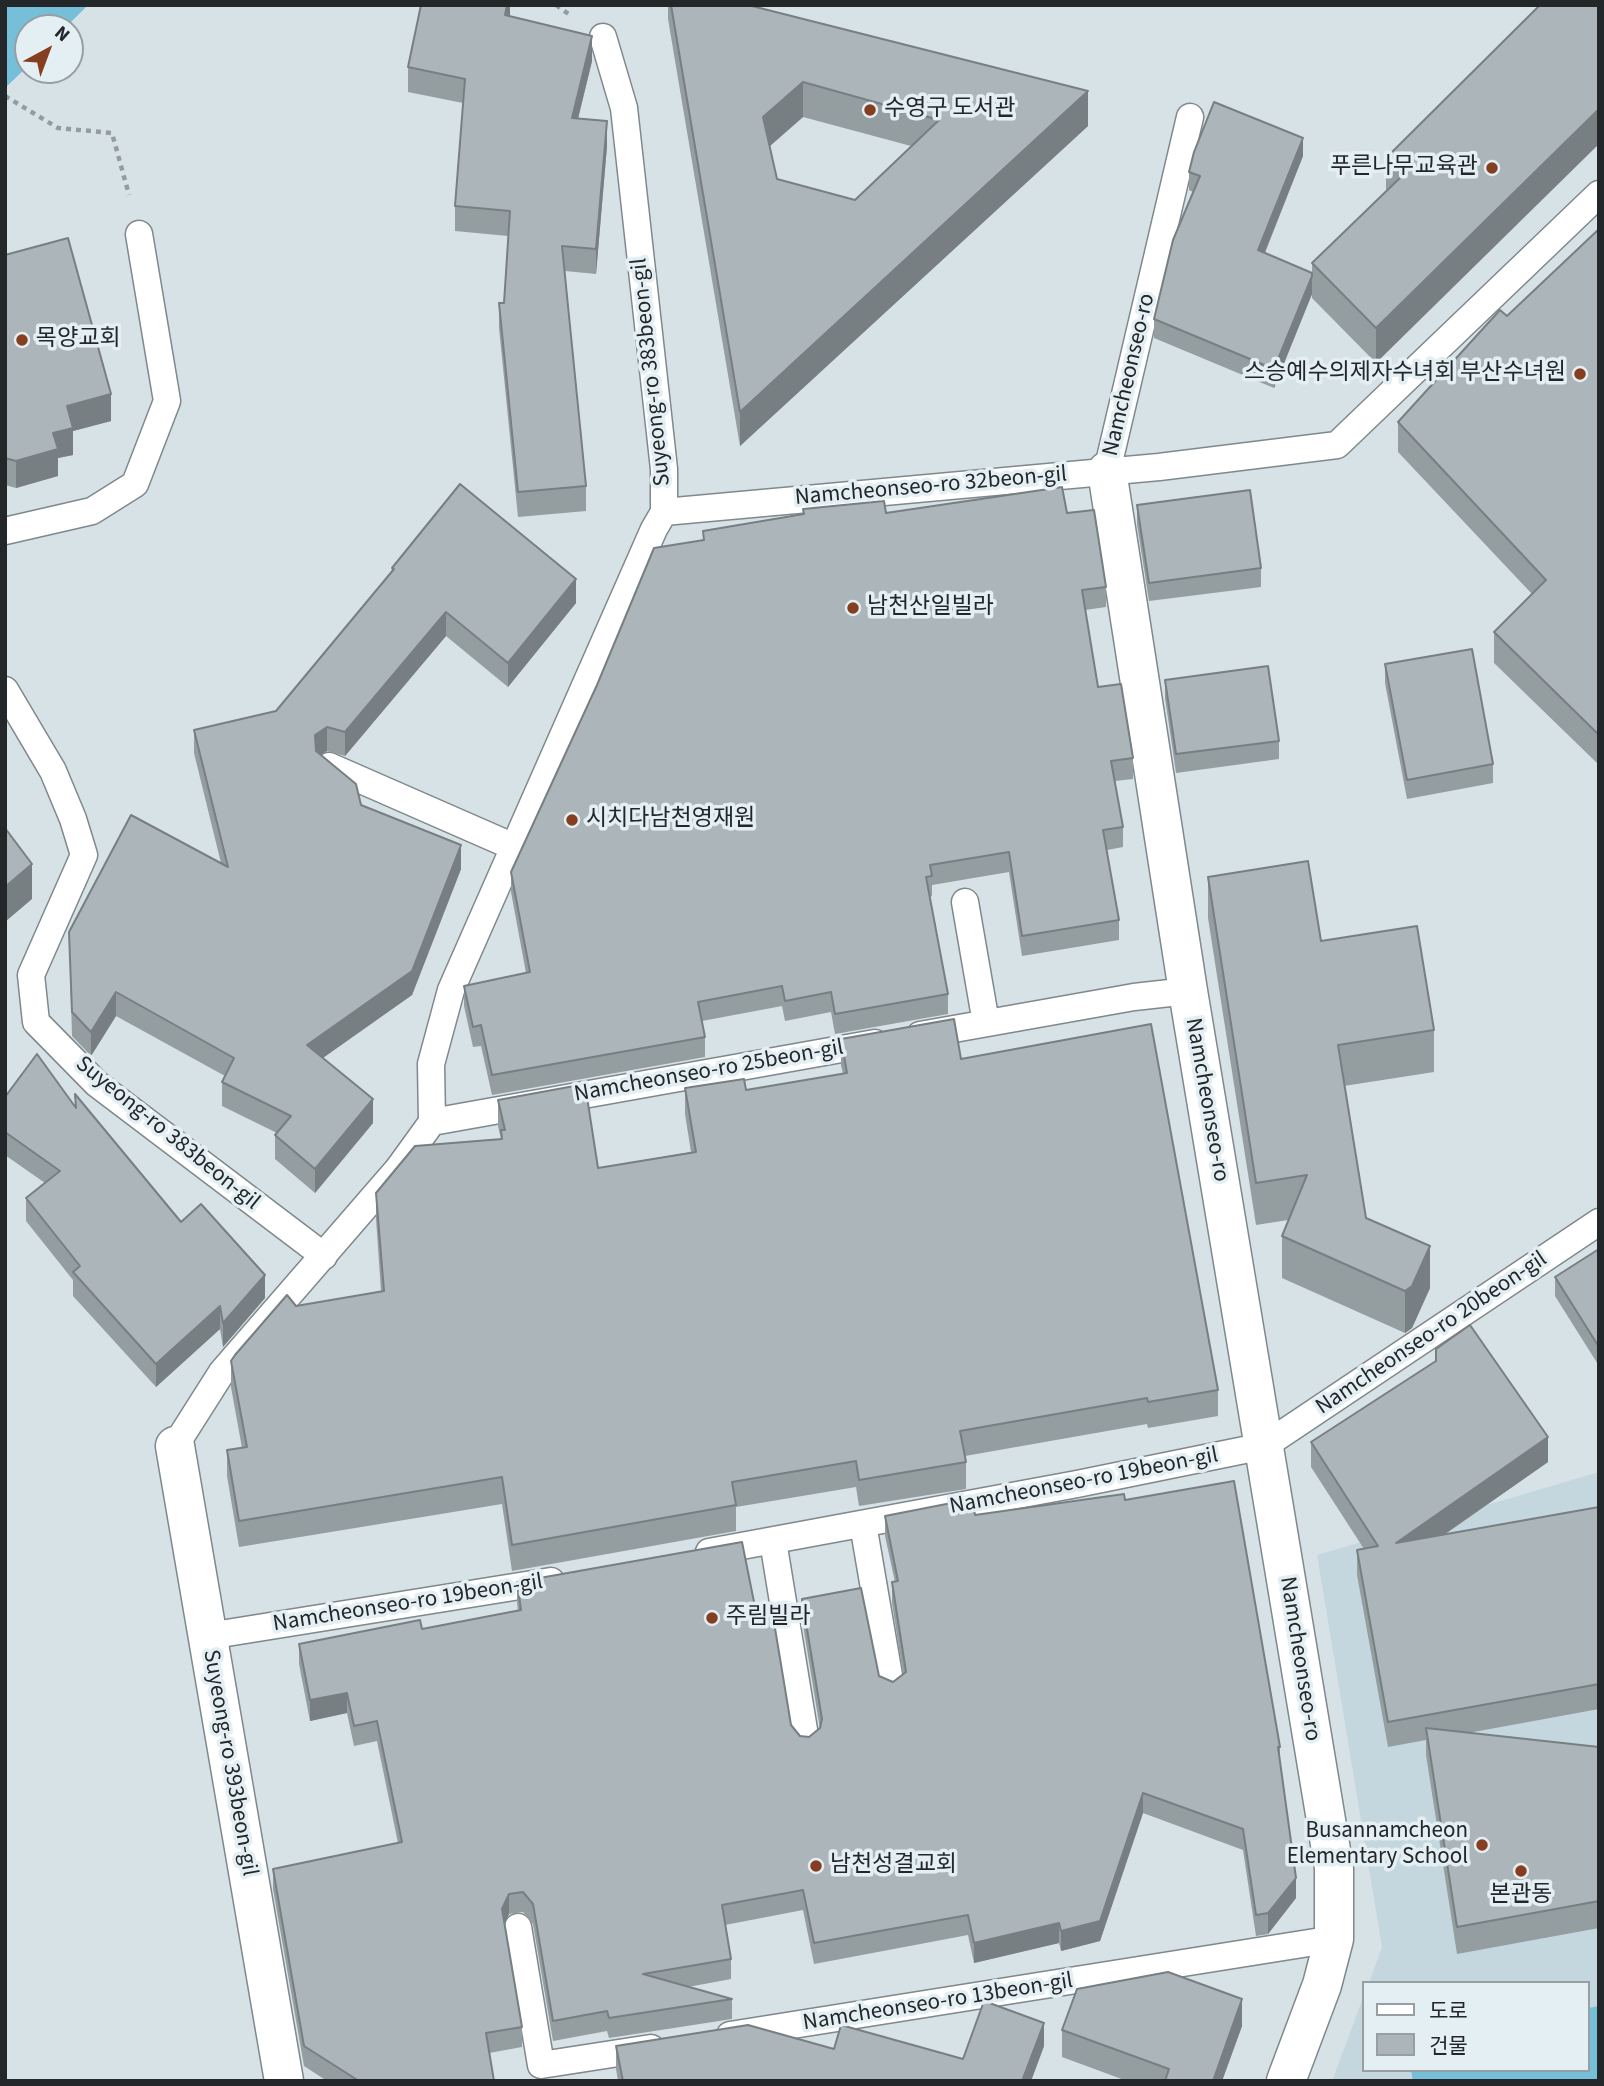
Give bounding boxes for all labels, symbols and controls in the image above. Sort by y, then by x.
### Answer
north arrow [14,14,84,84]
text: N [48,20,75,49]
place label: 수영구 도서관 [884,96,1016,124]
marker: 수영구 도서관 [862,102,878,118]
place label: 푸른나무교육관 [1330,154,1478,182]
marker: 푸른나무교육관 [1484,160,1500,176]
street label: Suyeong-ro 383beon-gil [626,257,678,487]
street label: Namcheonseo-ro [1098,291,1162,459]
place label: 목양교회 [36,326,121,354]
marker: 목양교회 [14,332,30,348]
place label: 스승예수의제자수녀회 부산수녀원 [1244,360,1566,388]
marker: 스승예수의제자수녀회 부산수녀원 [1572,366,1588,382]
street label: Namcheonseo-ro 32beon-gil [794,461,1068,513]
place label: 남천산일빌라 [867,594,994,622]
marker: 남천산일빌라 [845,600,861,616]
place label: 시치다남천영재원 [586,806,755,834]
marker: 시치다남천영재원 [564,812,580,828]
street label: Namcheonseo-ro [1178,1016,1234,1184]
street label: Namcheonseo-ro 25beon-gil [572,1035,846,1109]
street label: Suyeong-ro 383beon-gil [69,1051,265,1217]
street label: Namcheonseo-ro 20beon-gil [1311,1246,1553,1422]
street label: Namcheonseo-ro 19beon-gil [947,1442,1221,1522]
street label: Namcheonseo-ro 19beon-gil [271,1569,545,1639]
street label: Namcheonseo-ro [1272,1575,1326,1743]
place label: 주림빌라 [726,1604,811,1632]
marker: 주림빌라 [704,1610,720,1626]
street label: Suyeong-ro 393beon-gil [196,1648,262,1878]
place label: Busannamcheon Elementary School [1287,1818,1468,1872]
marker: Busannamcheon Elementary School [1474,1837,1490,1853]
place label: 남천성결교회 [830,1852,957,1880]
marker: 남천성결교회 [808,1858,824,1874]
marker: 본관동 [1513,1863,1529,1879]
place label: 본관동 [1489,1882,1553,1910]
street label: Namcheonseo-ro 13beon-gil [801,1968,1075,2038]
legend [1362,1981,1590,2072]
text: 도로 [1429,1996,1468,2026]
text: 건물 [1429,2031,1468,2061]

